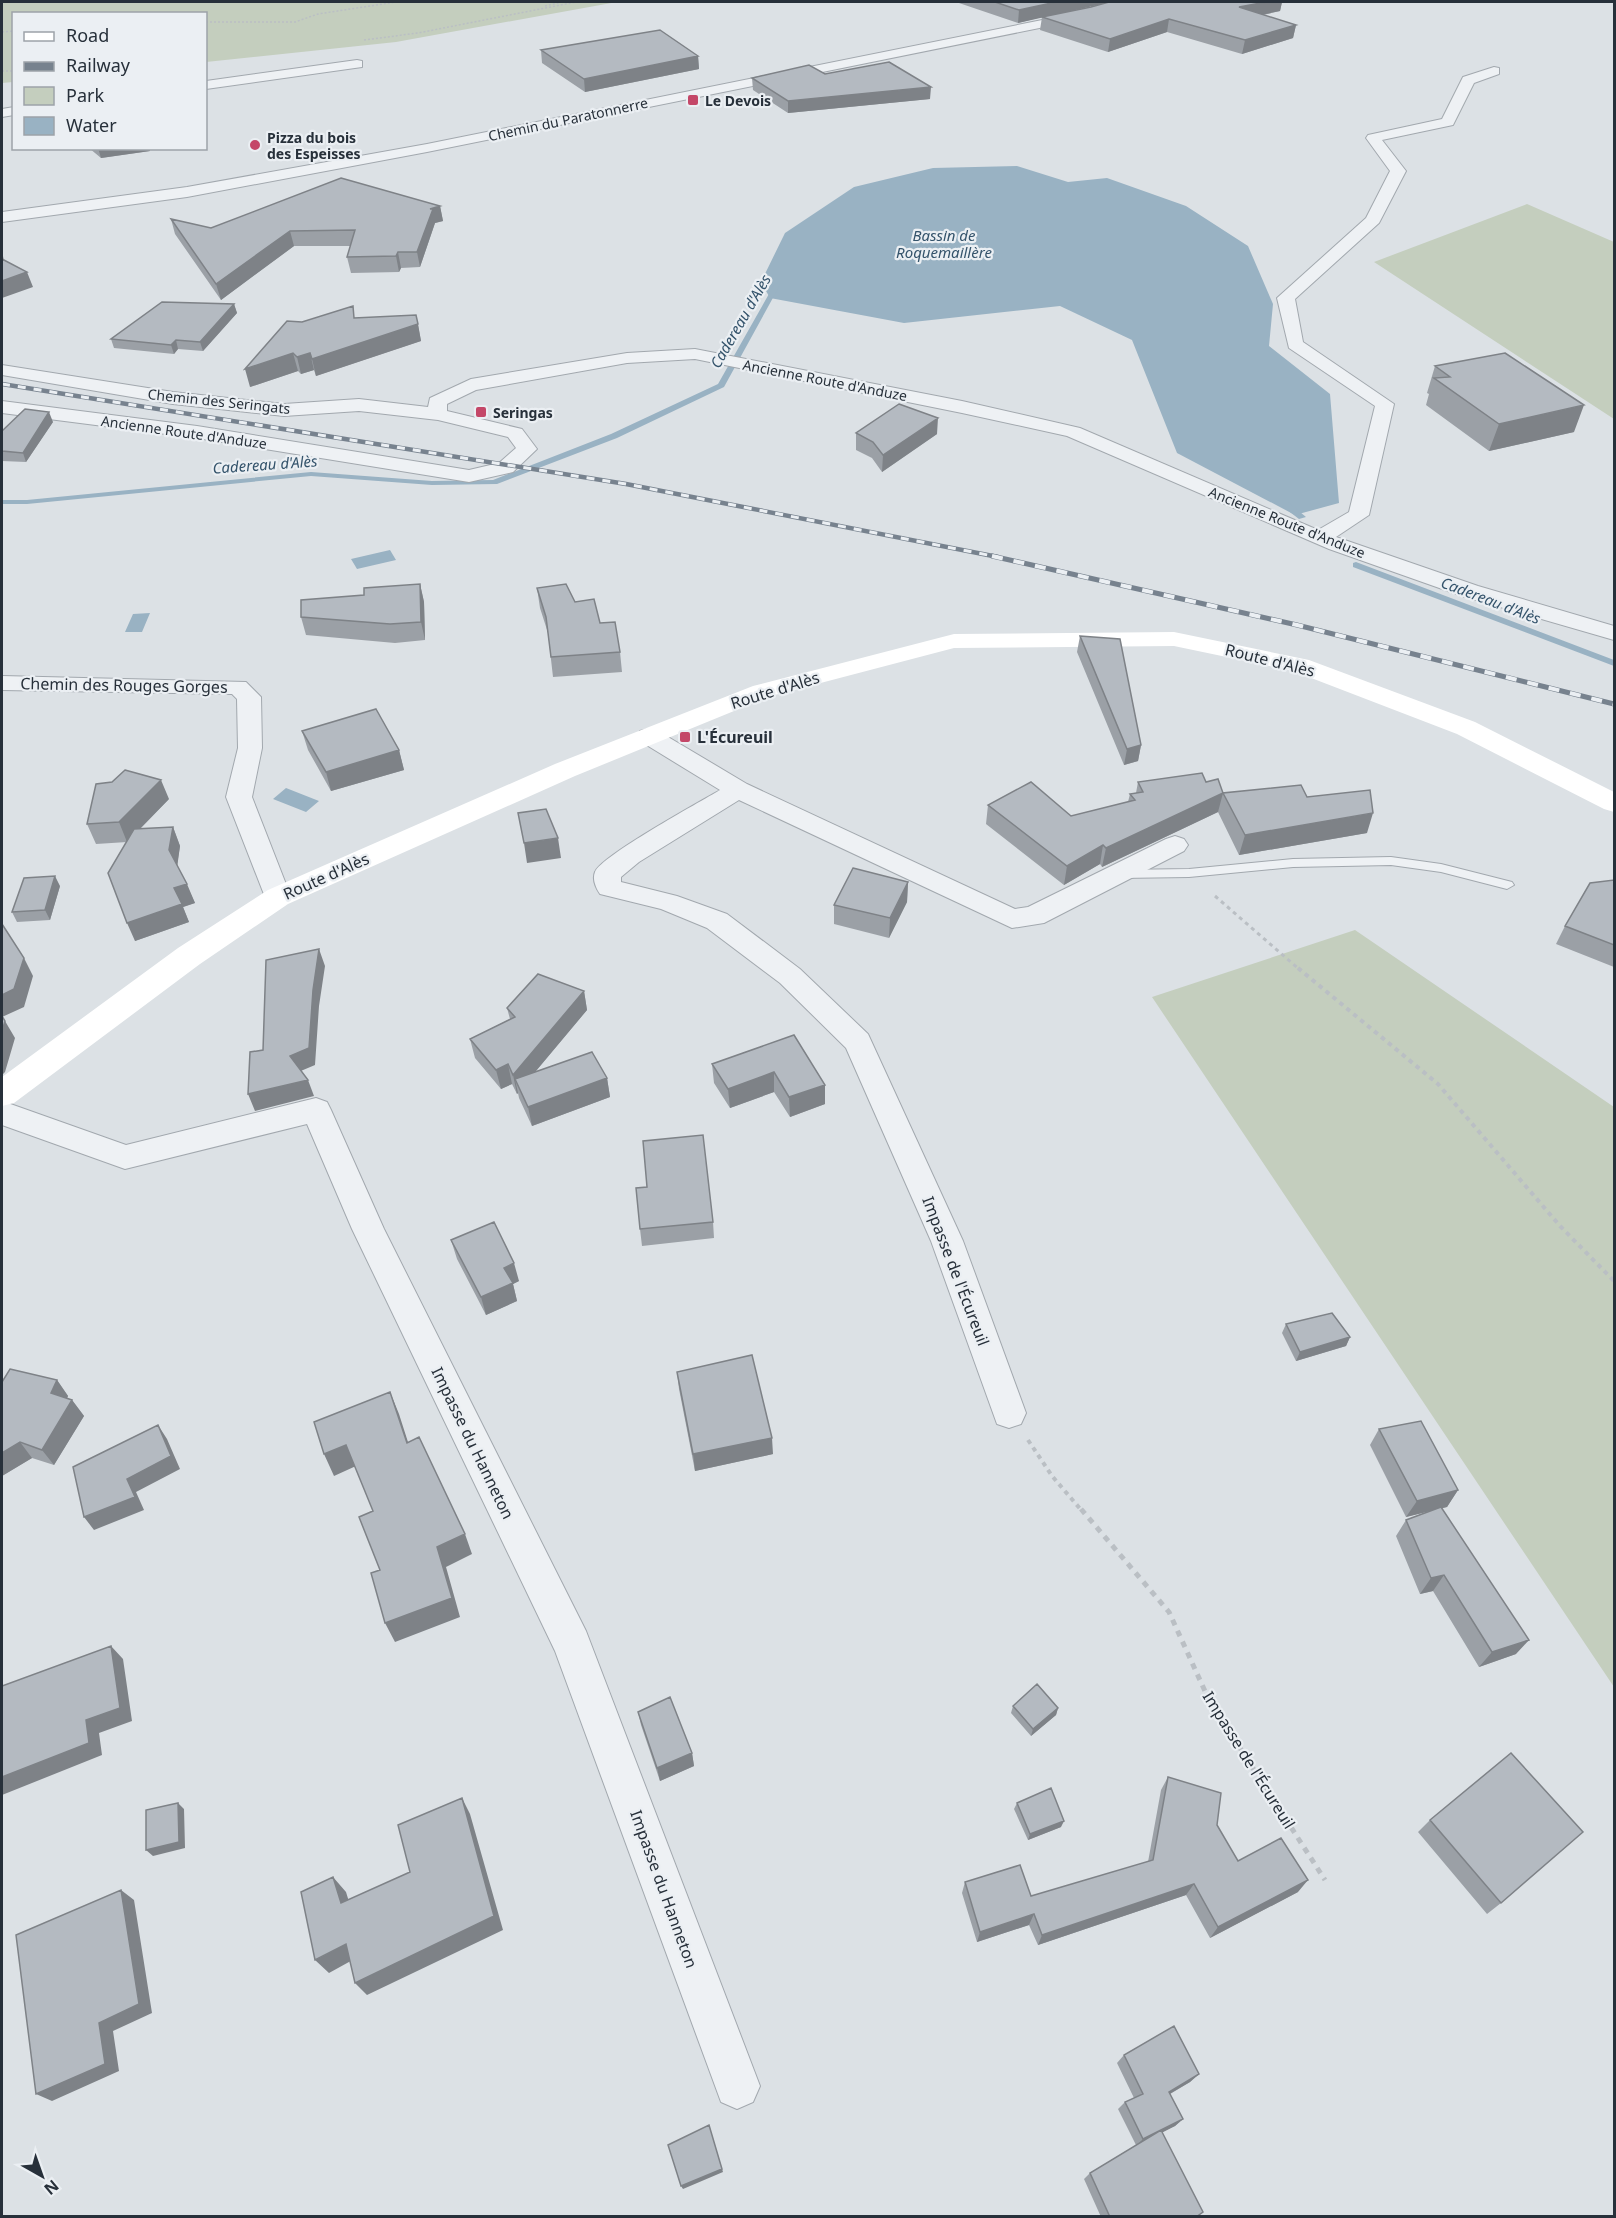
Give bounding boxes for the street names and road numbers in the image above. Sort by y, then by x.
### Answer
street label: Chemin du Paratonnerre [486,93,650,145]
street label: Ancienne Route d'Anduze [741,355,909,405]
street label: Chemin des Seringats [147,384,291,418]
street label: Ancienne Route d'Anduze [100,411,268,453]
street label: Ancienne Route d'Anduze [1206,482,1368,562]
street label: Route d'Alès [1223,638,1317,682]
street label: Route d'Alès [728,666,822,714]
street label: Chemin des Rouges Gorges [20,672,228,698]
street label: Route d'Alès [280,847,372,905]
street label: Impasse de l'Écureuil [917,1193,995,1349]
street label: Impasse du Hanneton [427,1363,519,1523]
street label: Impasse de l'Écureuil [1198,1687,1300,1833]
street label: Impasse du Hanneton [625,1807,703,1971]

